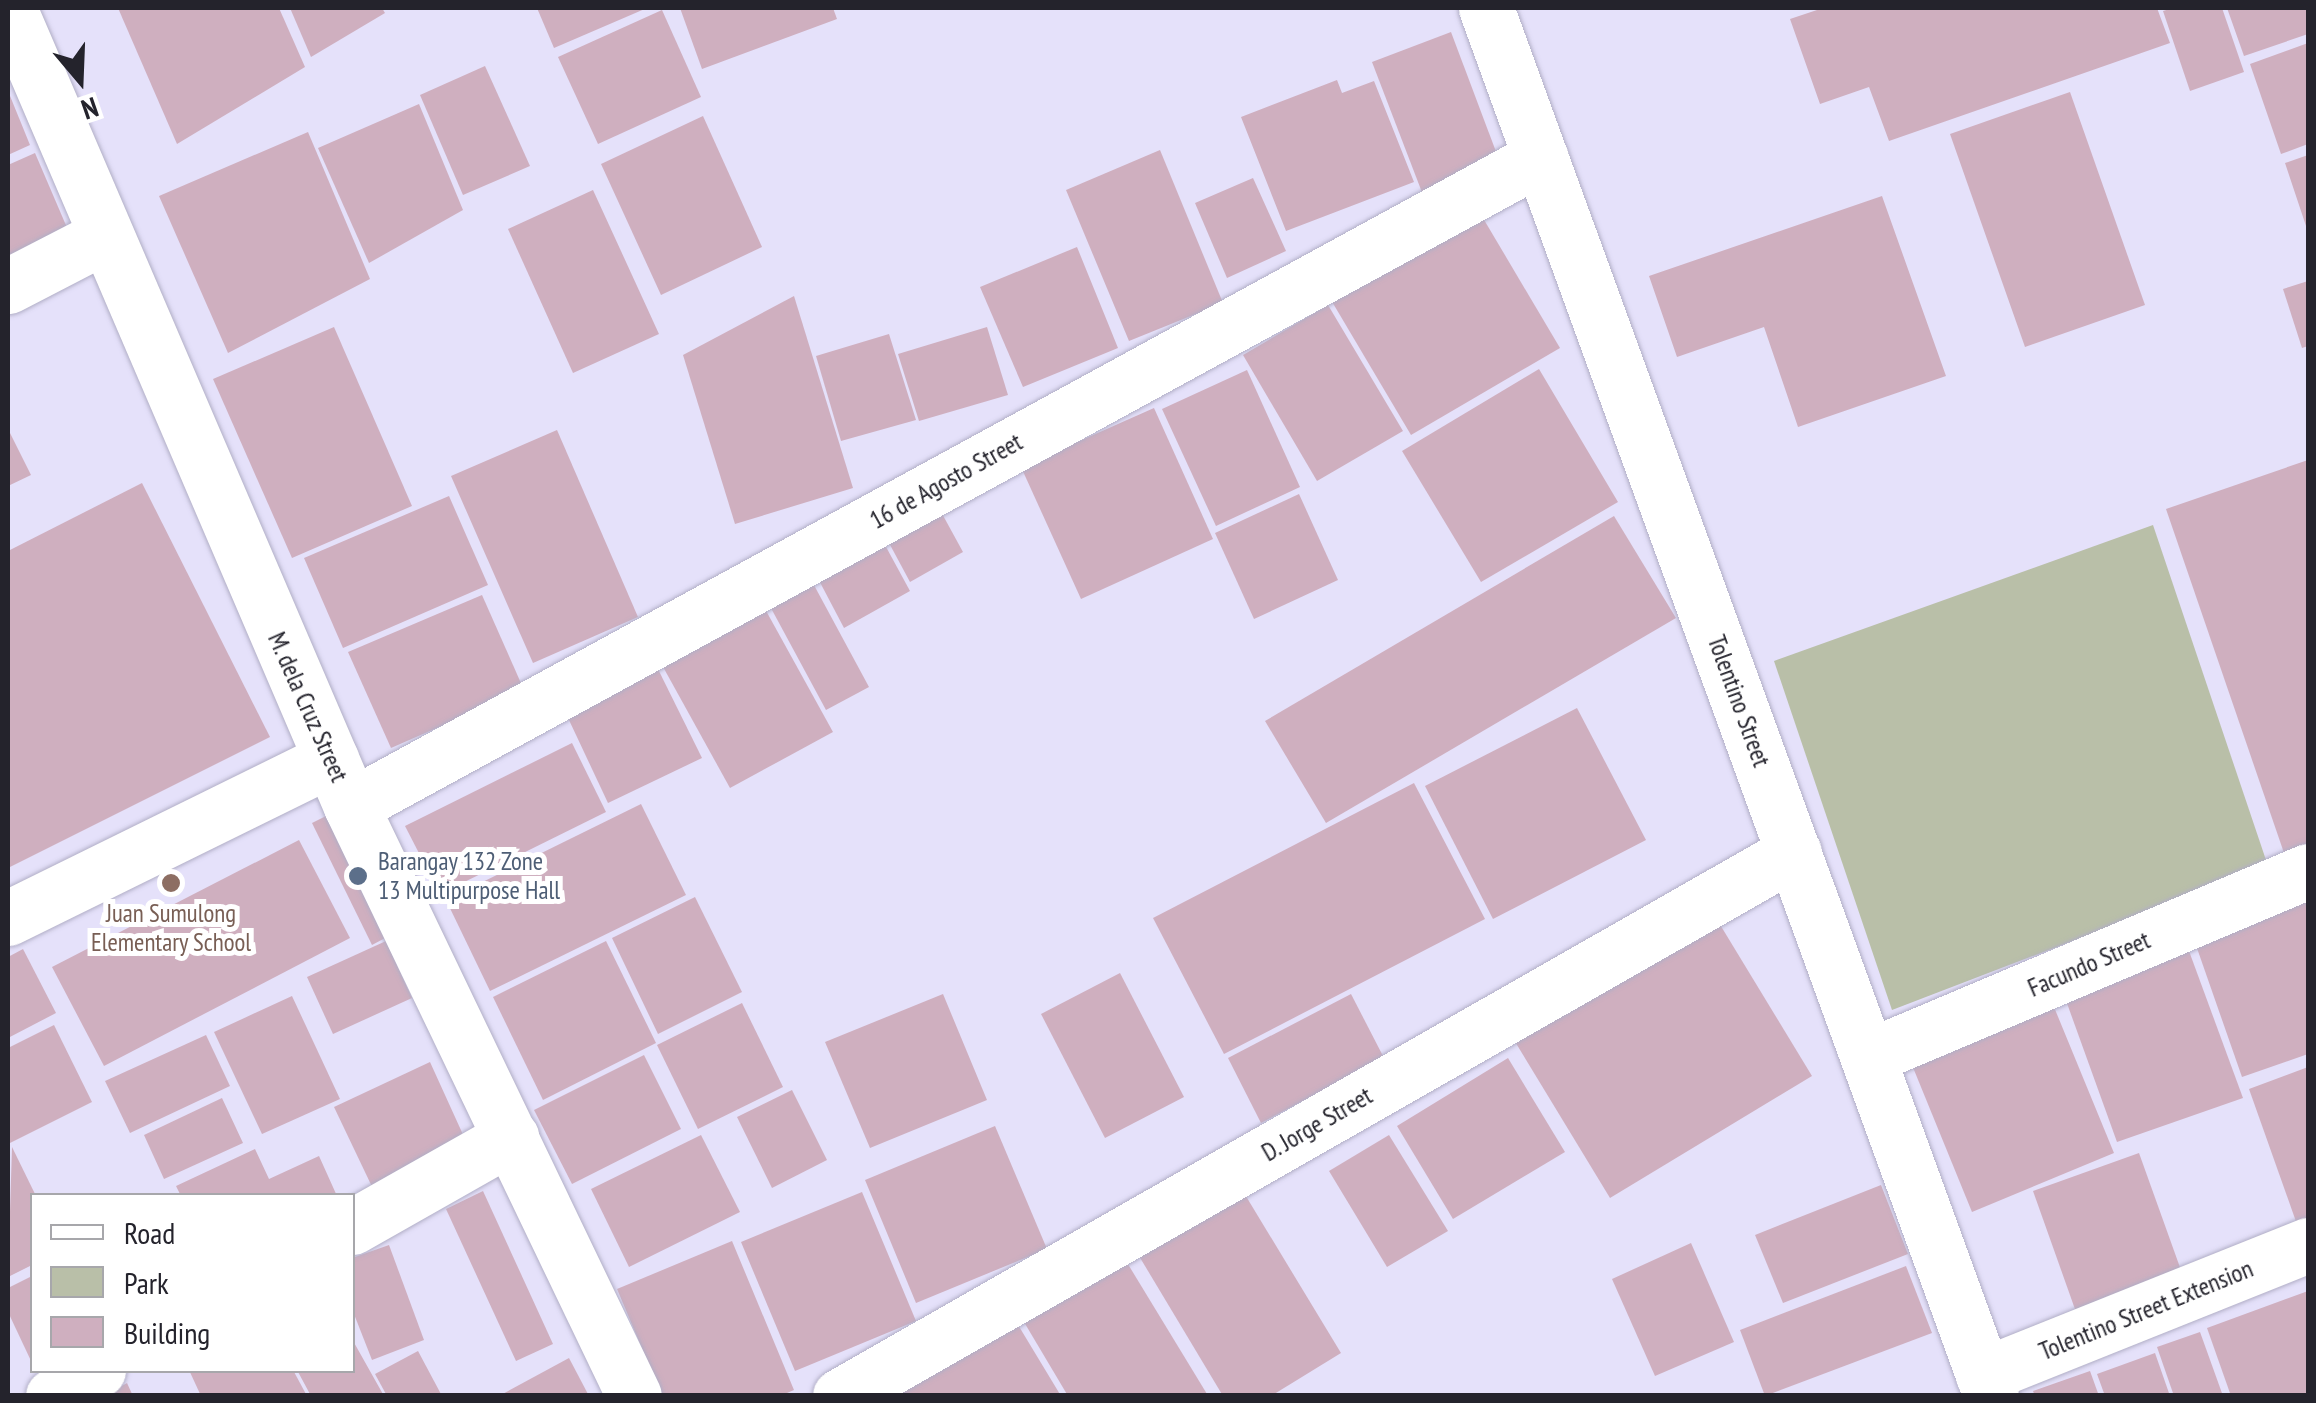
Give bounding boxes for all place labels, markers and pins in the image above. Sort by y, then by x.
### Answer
place label: Barangay 132 Zone 13 Multipurpose Hall [378,847,560,906]
marker: Barangay 132 Zone 13 Multipurpose Hall [347,865,369,887]
marker: Juan Sumulong Elementary School [160,872,182,894]
place label: Juan Sumulong Elementary School [91,899,251,958]

